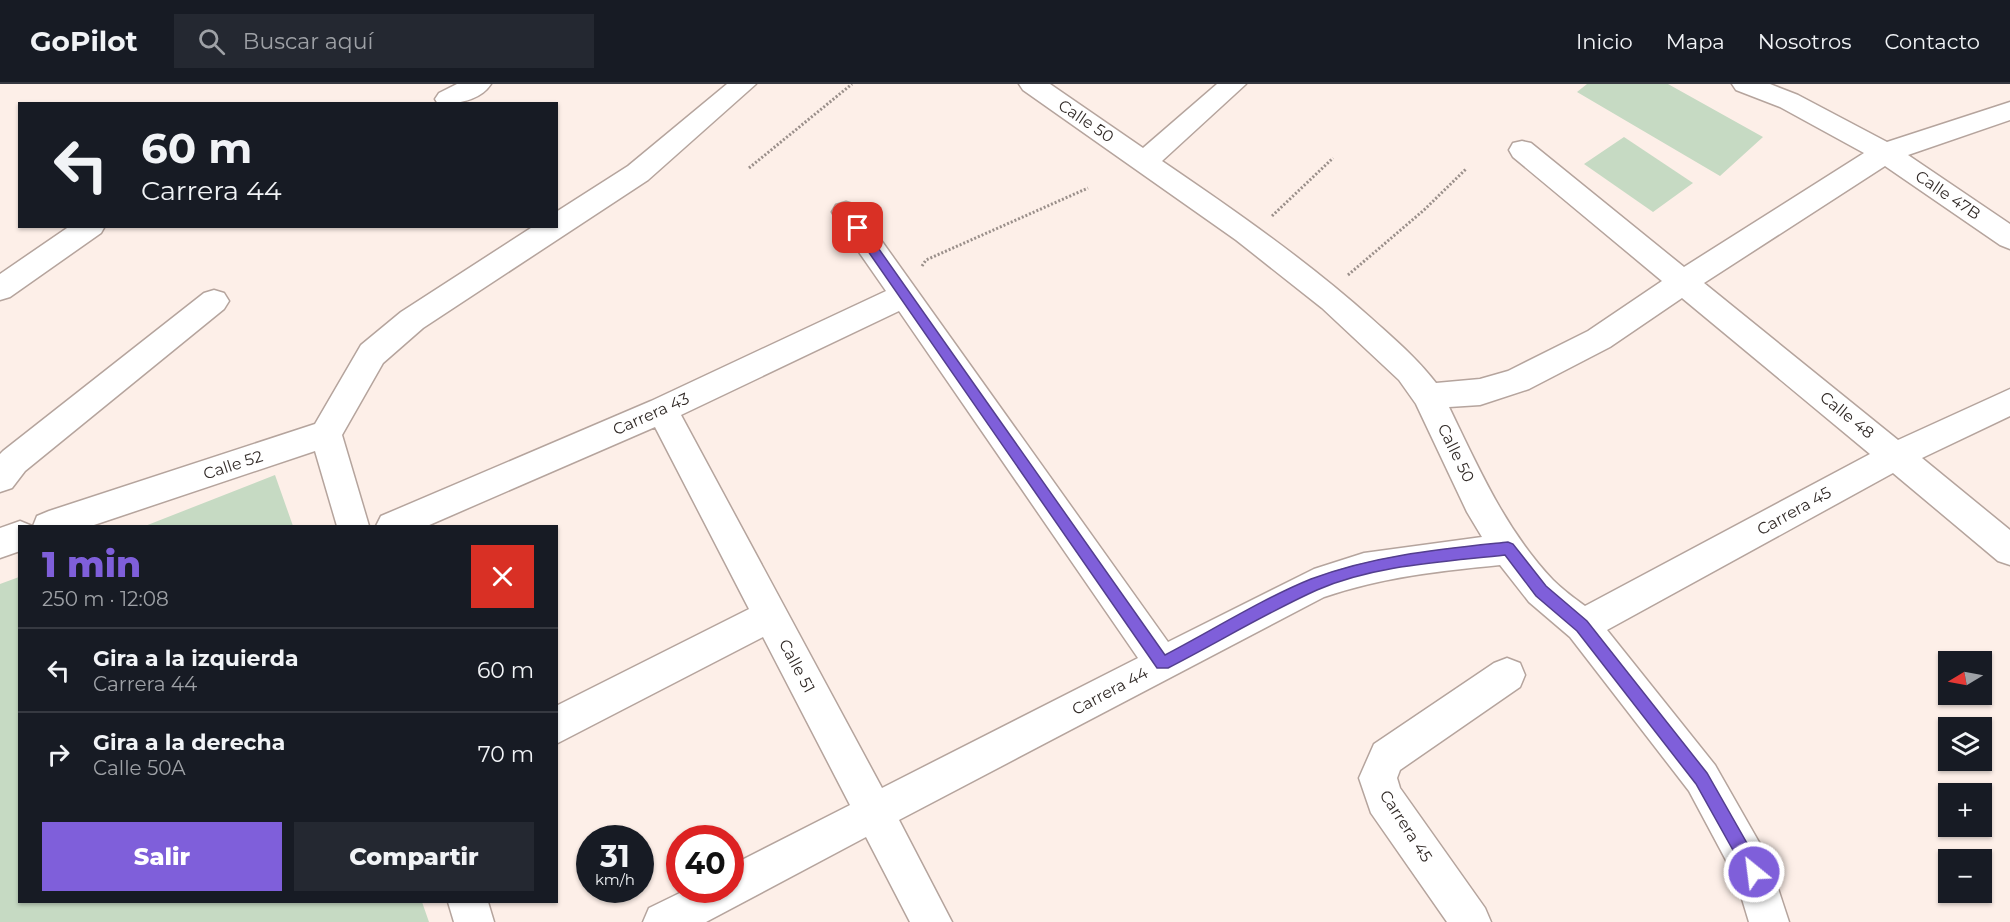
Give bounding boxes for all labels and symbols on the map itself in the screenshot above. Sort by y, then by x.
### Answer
street label: Calle 50 [1055,96,1117,146]
street label: Calle 47B [1912,166,1984,224]
pin [832,202,883,253]
street label: Calle 48 [1816,387,1878,443]
street label: Carrera 43 [610,389,692,439]
street label: Calle 50 [1434,421,1478,485]
street label: Calle 52 [201,447,265,483]
street label: Carrera 45 [1754,483,1834,539]
street label: Calle 51 [775,636,819,696]
north arrow [1938,651,1992,705]
street label: Carrera 44 [1069,663,1152,719]
street label: Carrera 45 [1376,787,1436,865]
speed limit sign: 40 [666,825,744,903]
position arrow [1722,840,1786,904]

